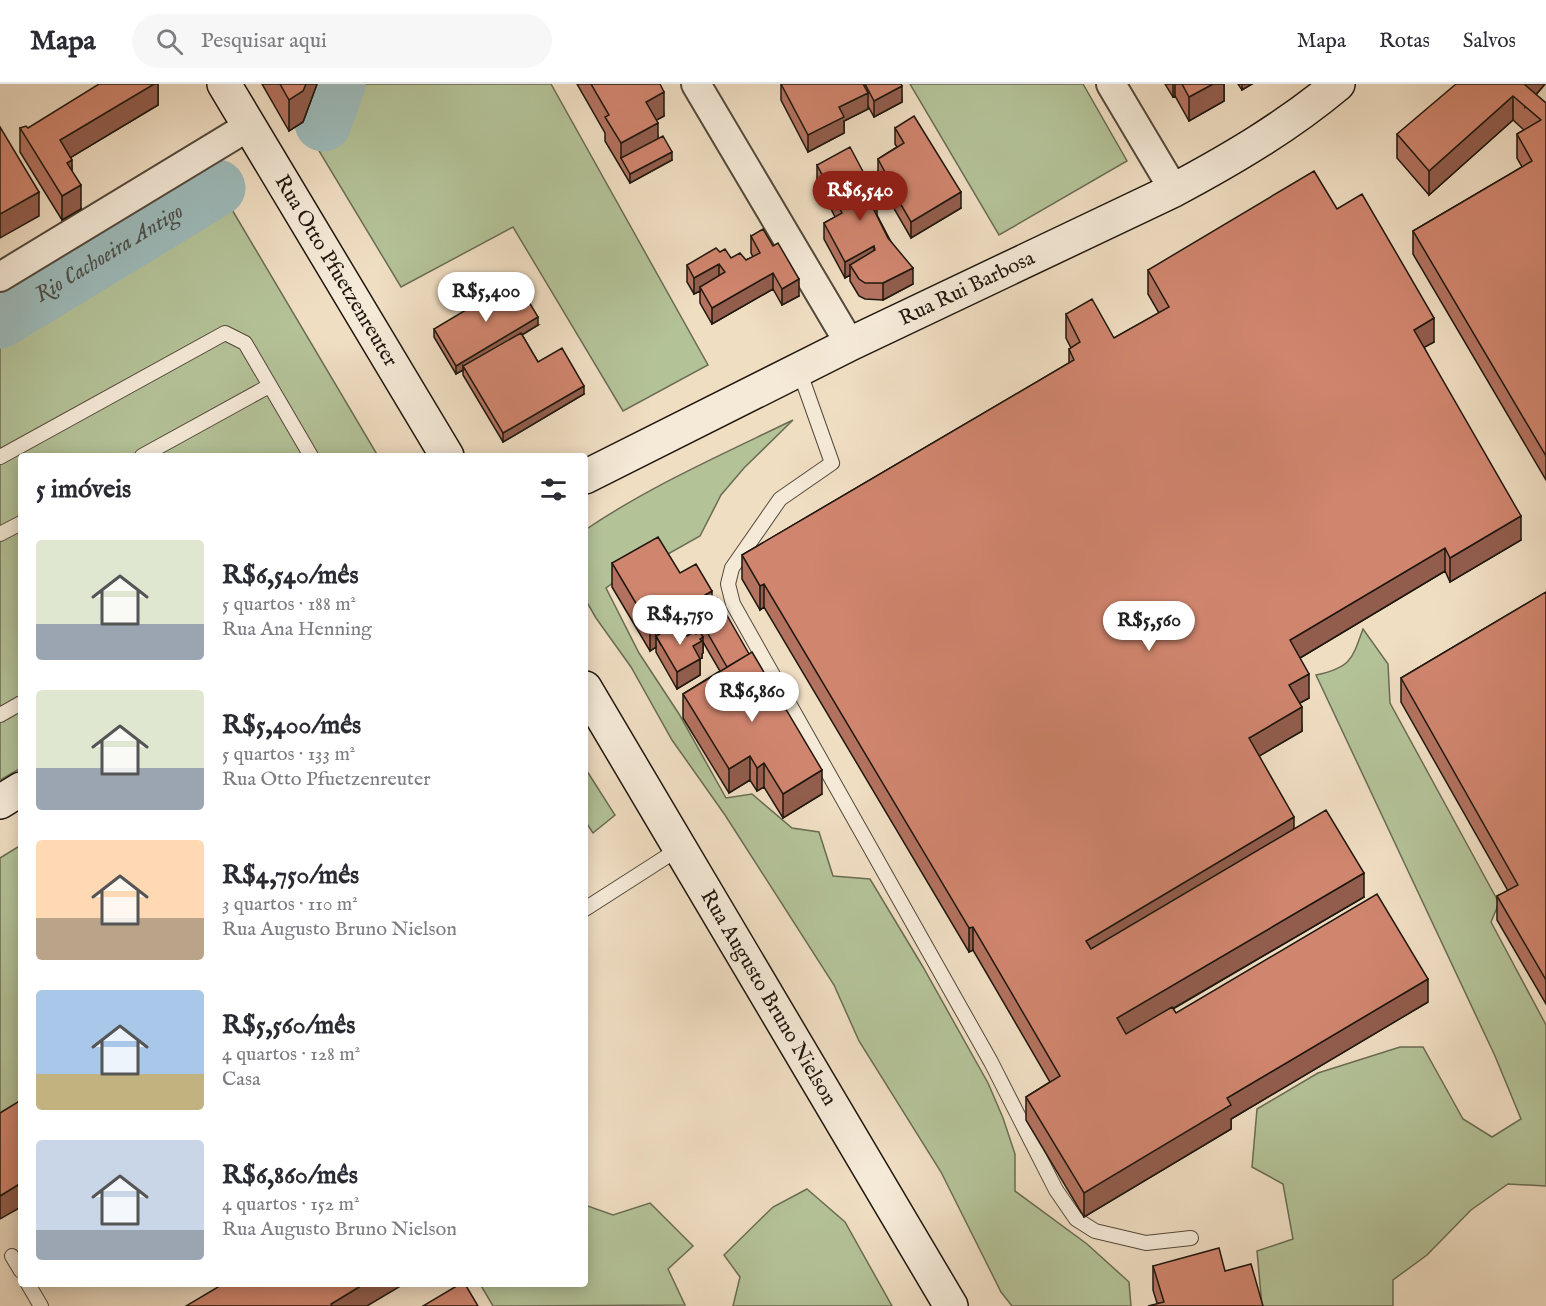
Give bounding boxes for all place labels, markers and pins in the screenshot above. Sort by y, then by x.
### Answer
pin: R$6,540 [805,171,915,222]
pin: R$5,400 [431,272,541,323]
pin: R$4,750 [625,595,735,646]
pin: R$5,560 [1094,601,1204,652]
pin: R$6,860 [697,672,807,723]

